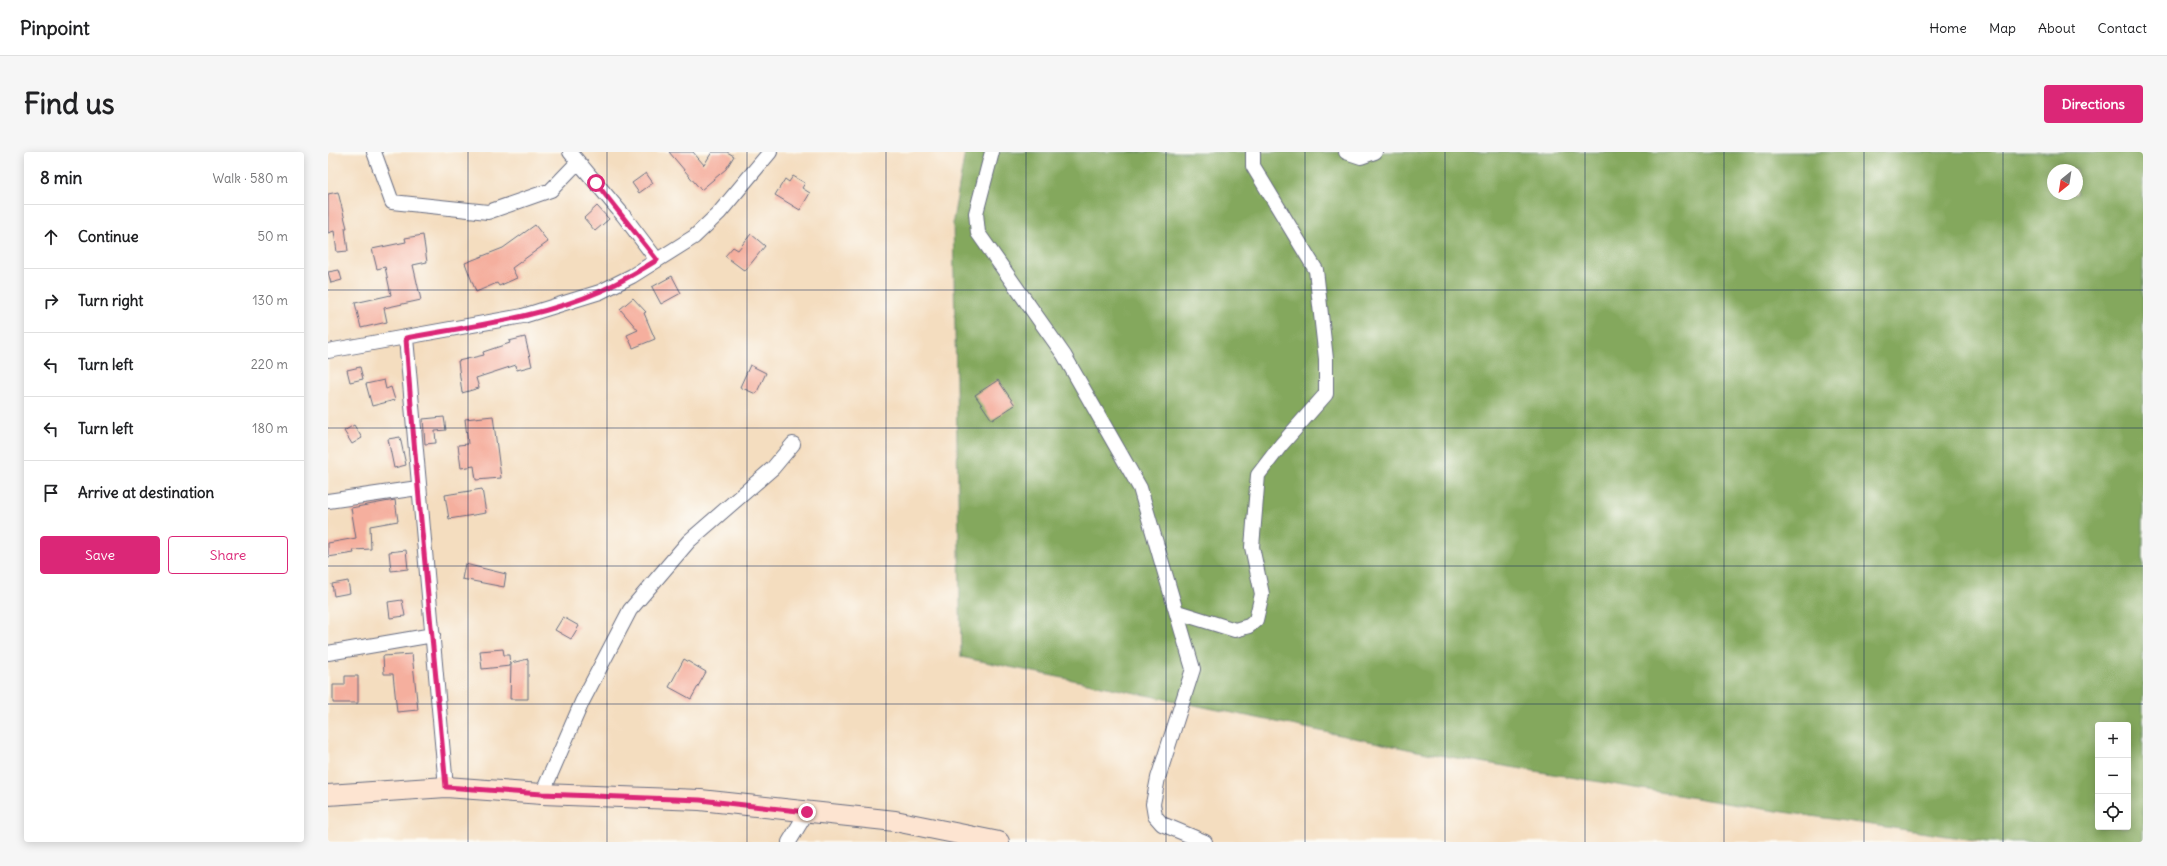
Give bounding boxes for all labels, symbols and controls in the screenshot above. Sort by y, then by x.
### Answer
text: Pinpoint [20,16,90,40]
text: Home [1929,19,1967,37]
text: Map [1989,19,2016,37]
text: About [2038,19,2076,37]
text: Contact [2098,19,2147,37]
button: Directions [2044,85,2143,123]
text: Find us [24,86,115,122]
north arrow [2047,164,2083,200]
text: 8 min [40,167,82,189]
text: Walk · 580 m [213,170,288,187]
route start [587,174,605,192]
icon: ahead [40,226,62,248]
text: Continue [78,227,139,246]
text: 50 m [257,228,288,245]
icon: right [40,290,62,312]
text: Turn right [78,291,143,310]
text: 130 m [252,292,288,309]
icon: left [40,354,62,376]
text: Turn left [78,355,133,374]
text: 220 m [251,356,288,373]
icon: left [40,418,62,440]
text: Turn left [78,419,133,438]
text: 180 m [252,420,288,437]
icon: arrive [40,482,62,504]
text: Arrive at destination [78,483,214,502]
button: Save [40,536,160,574]
button: Share [168,536,288,574]
map controls [2095,722,2131,830]
button: + [2095,722,2131,758]
button: − [2095,758,2131,794]
button: locate [2095,794,2131,830]
route end [798,803,816,821]

